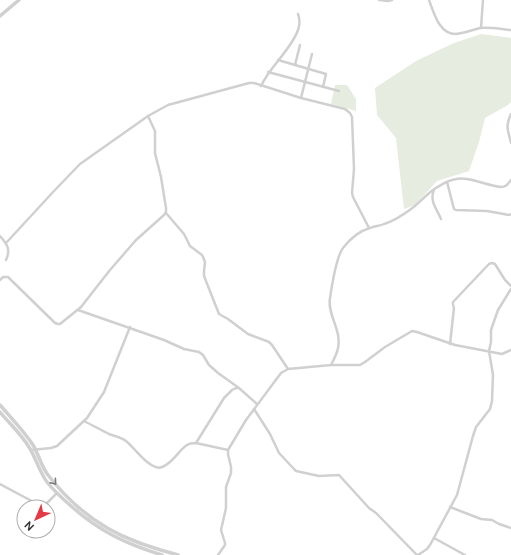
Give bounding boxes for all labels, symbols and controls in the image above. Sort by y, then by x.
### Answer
one-way arrow [50,478,57,485]
north arrow [16,499,56,539]
text: N [21,518,37,534]

